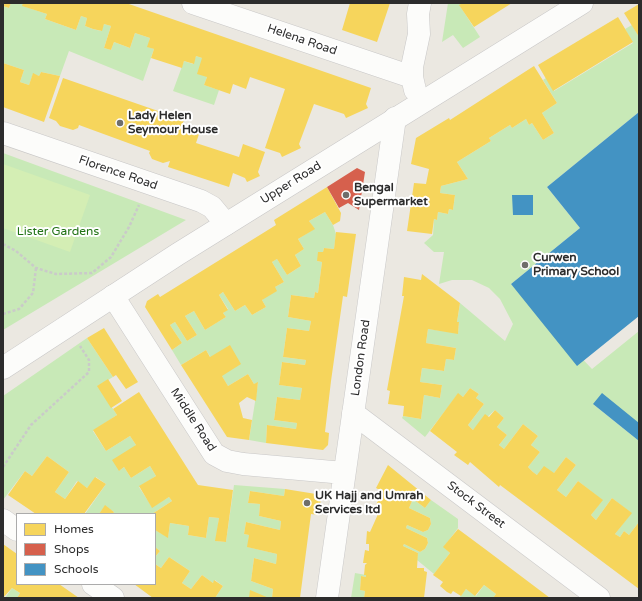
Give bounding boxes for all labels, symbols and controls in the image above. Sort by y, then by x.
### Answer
street label: Helena Road [265,21,339,59]
place label: Lady Helen Seymour House [128,109,218,137]
marker: Lady Helen Seymour House [115,118,125,128]
street label: Florence Road [77,153,159,193]
street label: Upper Road [258,159,324,207]
place label: Bengal Supermarket [354,181,428,209]
marker: Bengal Supermarket [341,190,351,200]
park label: Lister Gardens [17,225,99,239]
place label: Curwen Primary School [533,251,619,279]
marker: Curwen Primary School [520,260,530,270]
street label: London Road [349,319,373,397]
street label: Middle Road [167,386,219,454]
street label: Stock Street [444,478,508,532]
place label: UK Hajj and Umrah Services ltd [315,489,424,517]
marker: UK Hajj and Umrah Services ltd [302,498,312,508]
legend [16,513,156,585]
text: Homes [54,522,94,536]
text: Shops [54,542,89,556]
text: Schools [54,562,98,576]

